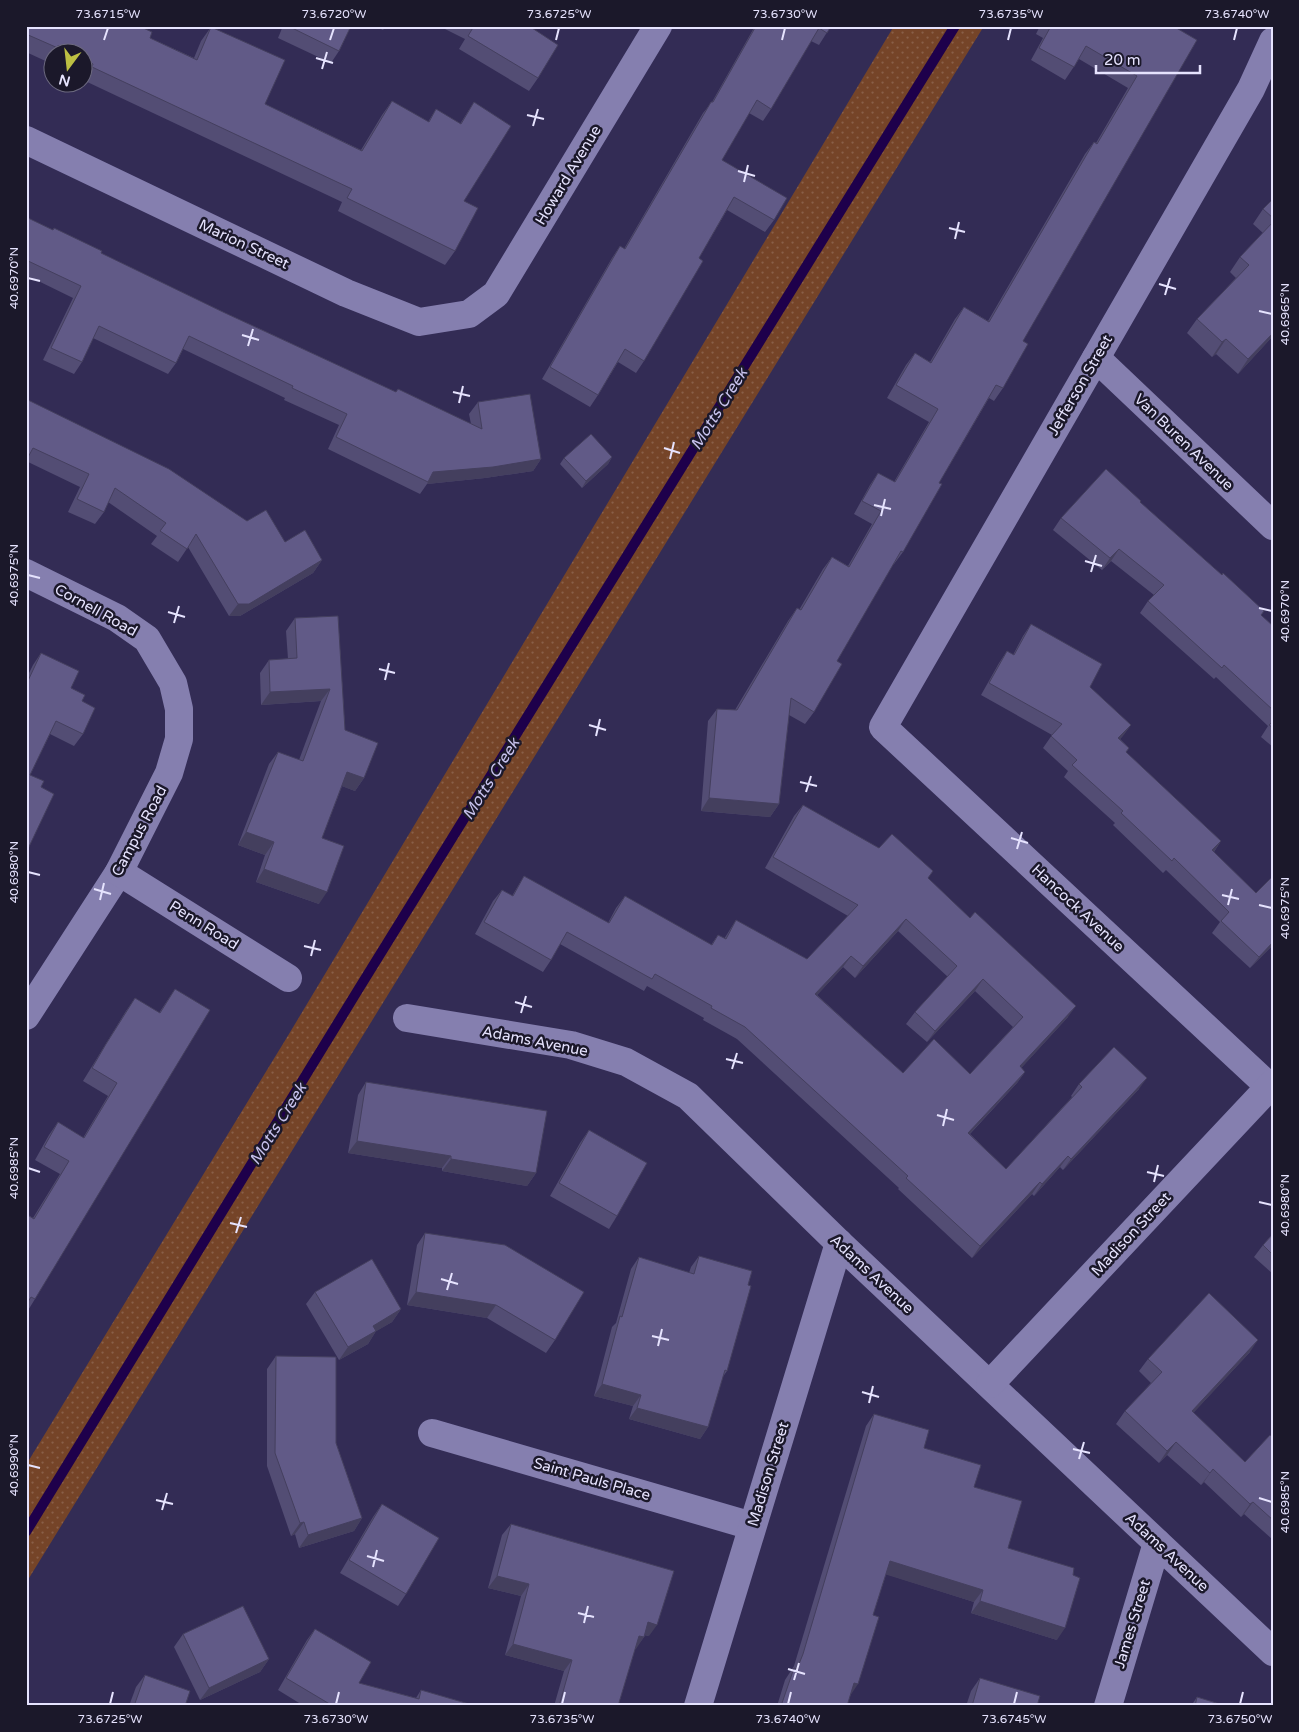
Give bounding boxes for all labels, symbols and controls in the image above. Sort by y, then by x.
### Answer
text: 73.6715°W [76,7,140,21]
text: 73.6720°W [301,7,367,21]
text: 73.6725°W [527,7,591,21]
text: 73.6730°W [752,7,818,21]
text: 73.6735°W [979,7,1043,21]
text: 73.6740°W [1204,7,1270,21]
north arrow [42,42,92,92]
scale bar [1096,42,1200,74]
text: 20 m [1104,51,1141,69]
text: N [57,70,72,90]
street label: Howard Avenue [531,122,605,228]
street label: Marion Street [196,215,292,273]
text: 40.6970°N [7,247,21,309]
text: 40.6965°N [1278,283,1292,345]
street label: Jefferson Street [1044,331,1116,438]
water label: Motts Creek [686,363,753,454]
street label: Van Buren Avenue [1131,390,1237,494]
text: 40.6975°N [7,544,21,606]
street label: Cornell Road [52,580,140,640]
text: 40.6970°N [1278,580,1292,642]
water label: Motts Creek [458,733,525,824]
street label: Campus Road [108,783,170,879]
text: 40.6980°N [7,841,21,903]
street label: Hancock Avenue [1028,861,1128,955]
text: 40.6975°N [1278,877,1292,939]
street label: Penn Road [166,897,242,953]
street label: Adams Avenue [481,1022,589,1060]
water label: Motts Creek [245,1078,312,1169]
text: 40.6985°N [7,1137,21,1199]
text: 40.6980°N [1278,1174,1292,1236]
street label: Madison Street [1087,1188,1175,1280]
street label: Adams Avenue [827,1231,917,1317]
street label: Madison Street [744,1419,793,1528]
text: 40.6990°N [7,1434,21,1496]
street label: Saint Pauls Place [532,1454,652,1504]
text: 40.6985°N [1278,1471,1292,1533]
street label: Adams Avenue [1122,1509,1212,1595]
street label: James Street [1110,1577,1154,1670]
text: 73.6725°W [78,1712,142,1726]
text: 73.6730°W [303,1712,369,1726]
text: 73.6735°W [530,1712,594,1726]
text: 73.6740°W [755,1712,821,1726]
text: 73.6745°W [982,1712,1046,1726]
text: 73.6750°W [1207,1712,1273,1726]

